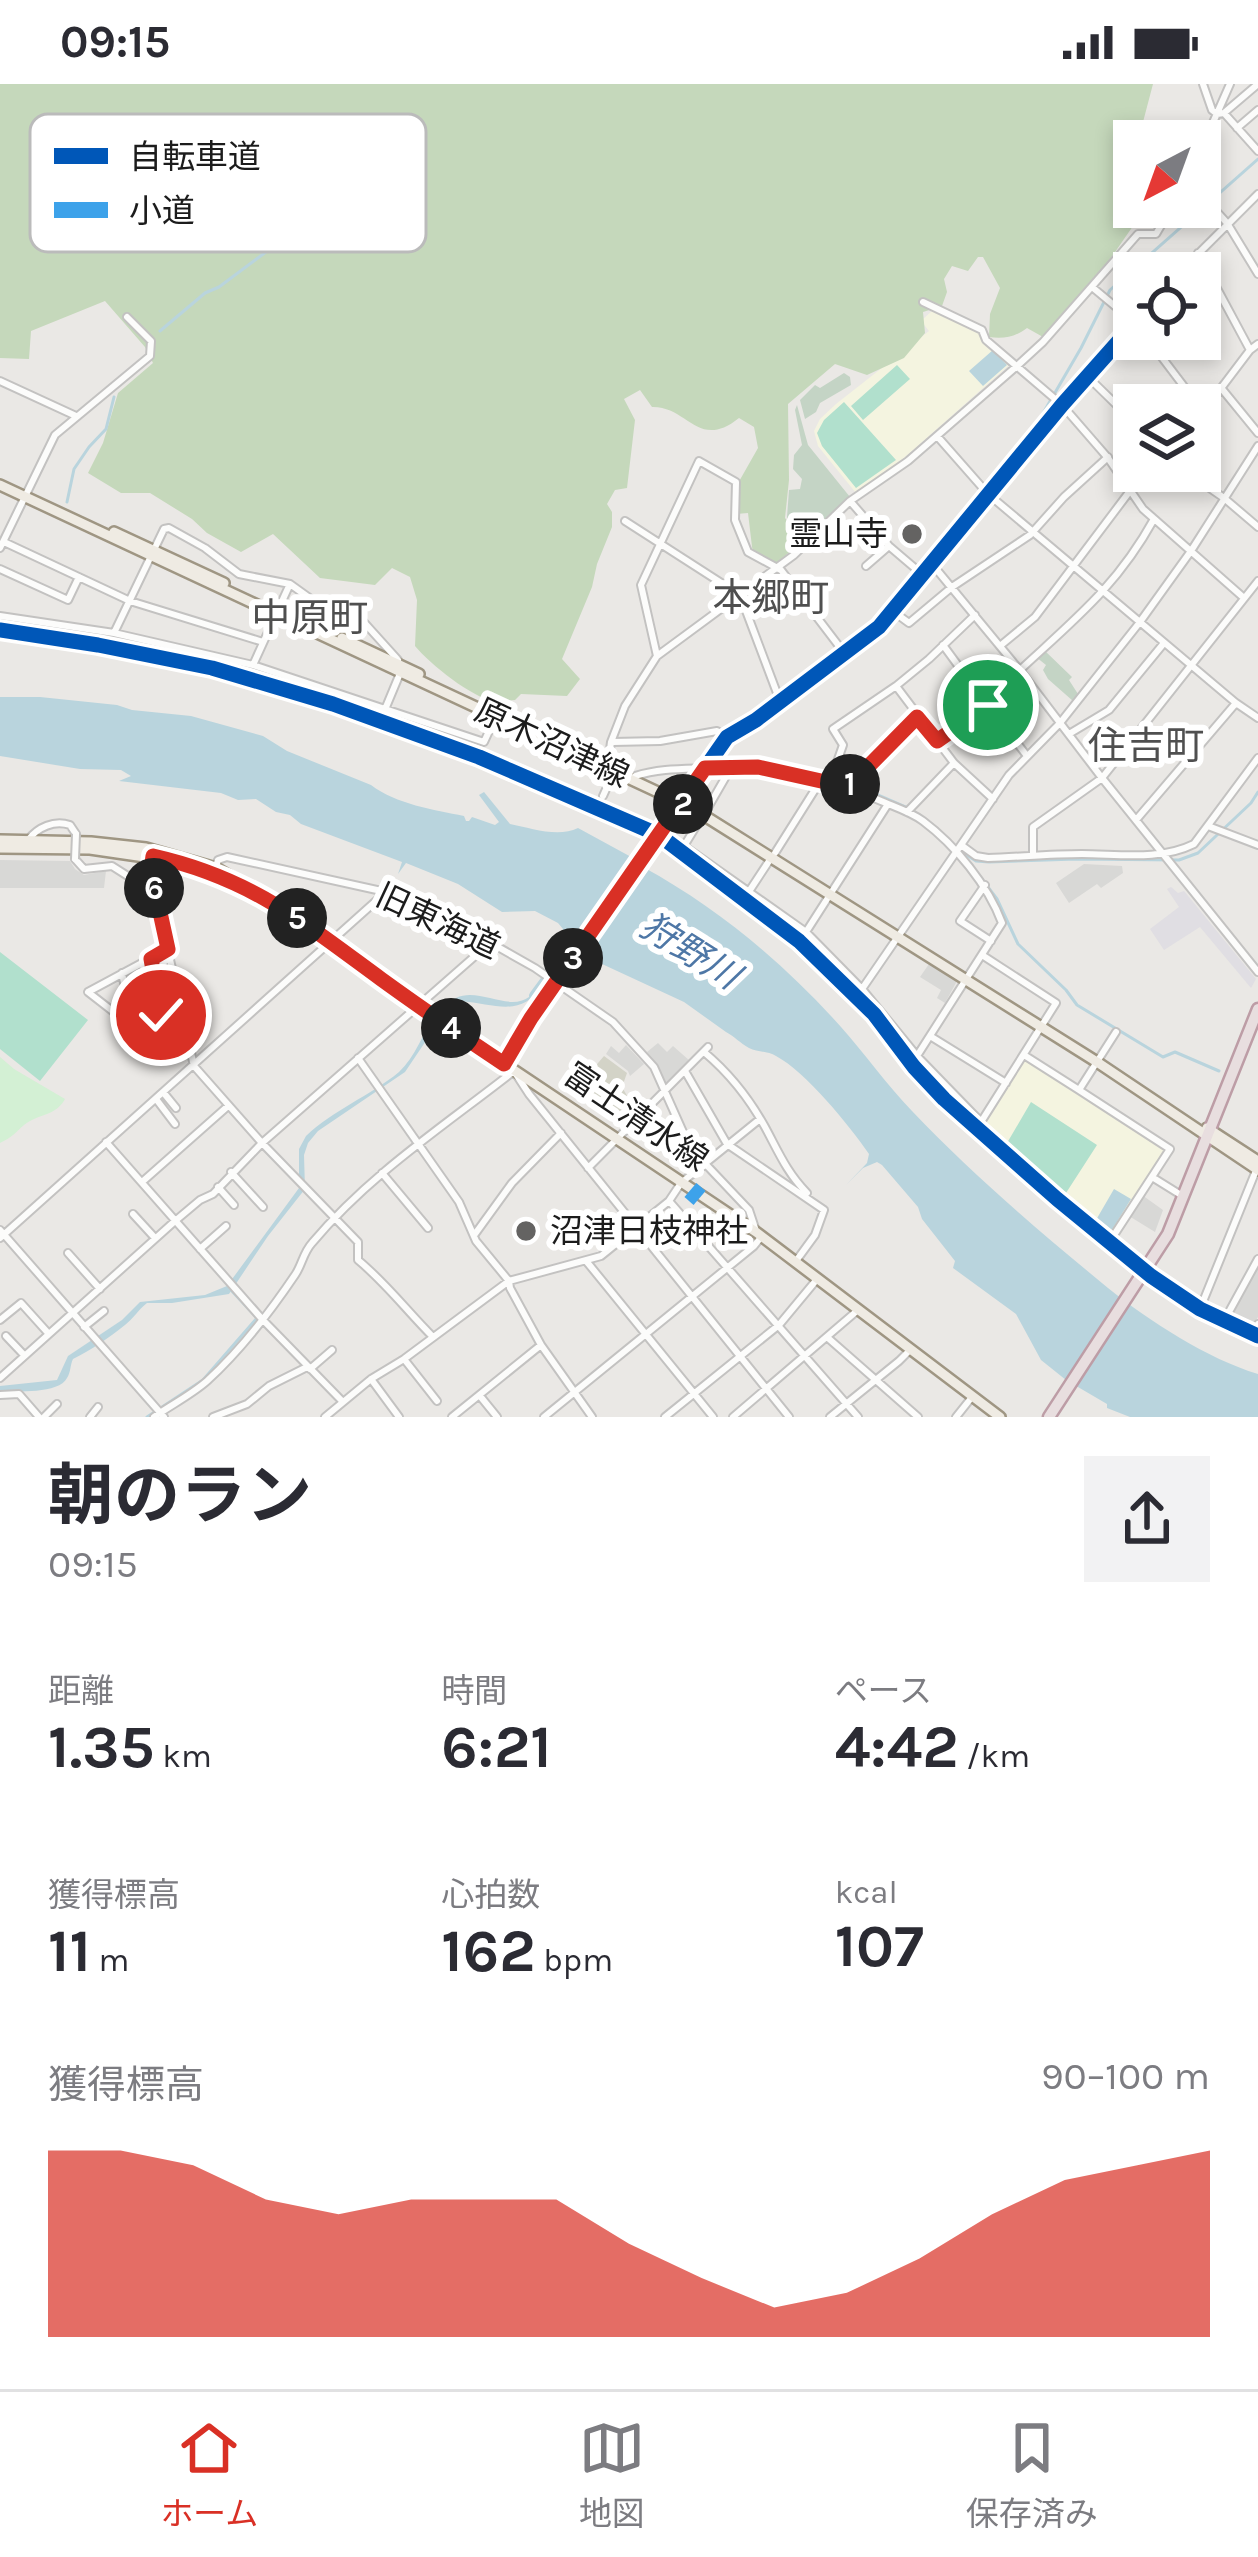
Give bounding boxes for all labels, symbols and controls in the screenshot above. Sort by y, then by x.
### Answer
text: 09:15 [60,16,170,68]
legend [30,114,426,252]
north arrow [1113,120,1221,228]
map controls [1113,120,1221,492]
text: 自転車道 [129,138,261,176]
text: 小道 [129,192,195,230]
button: locate [1113,252,1221,360]
button: layers [1113,384,1221,492]
place label: 霊山寺 [789,515,888,553]
marker: 霊山寺 [899,521,925,547]
district label: 本郷町 [712,575,830,621]
district label: 中原町 [251,595,369,641]
pin [937,654,1039,756]
icon: arrive [955,672,1021,738]
street label: 原木沼津線 [469,691,635,795]
district label: 住吉町 [1087,723,1205,769]
pin: 1 [820,754,880,814]
text: 1 [844,765,856,803]
pin: 2 [653,774,713,834]
text: 2 [673,785,693,823]
pin: 6 [124,858,184,918]
text: 6 [144,869,164,907]
street label: 旧東海道 [370,876,506,966]
pin: 5 [267,888,327,948]
text: 5 [287,899,307,937]
water label: 狩野川 [633,905,750,1000]
pin: 3 [543,928,603,988]
text: 3 [563,939,583,977]
pin [110,964,212,1066]
icon: check [128,982,194,1048]
pin: 4 [421,998,481,1058]
text: 4 [441,1009,461,1047]
street label: 富士清水線 [557,1055,715,1179]
place label: 沼津日枝神社 [550,1212,748,1250]
marker: 沼津日枝神社 [513,1218,539,1244]
button: share [1084,1456,1210,1582]
text: 朝のラン [48,1457,312,1535]
text: 09:15 [48,1541,138,1587]
text: 距離 [48,1672,114,1710]
text: 時間 [441,1672,507,1710]
text: ペース [835,1672,932,1710]
text: 1.35 [48,1712,155,1782]
text: 6:21 [441,1712,552,1782]
text: 4:42 [835,1712,959,1782]
text: km [155,1737,212,1775]
text: /km [959,1737,1030,1775]
text: kcal [835,1873,898,1911]
text: 獲得標高 [48,1876,180,1914]
text: 心拍数 [441,1876,540,1914]
text: 107 [835,1911,924,1981]
text: 11 [48,1916,91,1986]
text: 162 [441,1916,535,1986]
text: m [91,1941,130,1979]
text: bpm [535,1941,613,1979]
text: 90–100 m [1041,2053,1210,2099]
text: 獲得標高 [48,2062,204,2108]
tab: ホーム [160,2415,258,2535]
tab: 地図 [579,2415,645,2535]
tab: 保存済み [966,2415,1098,2535]

